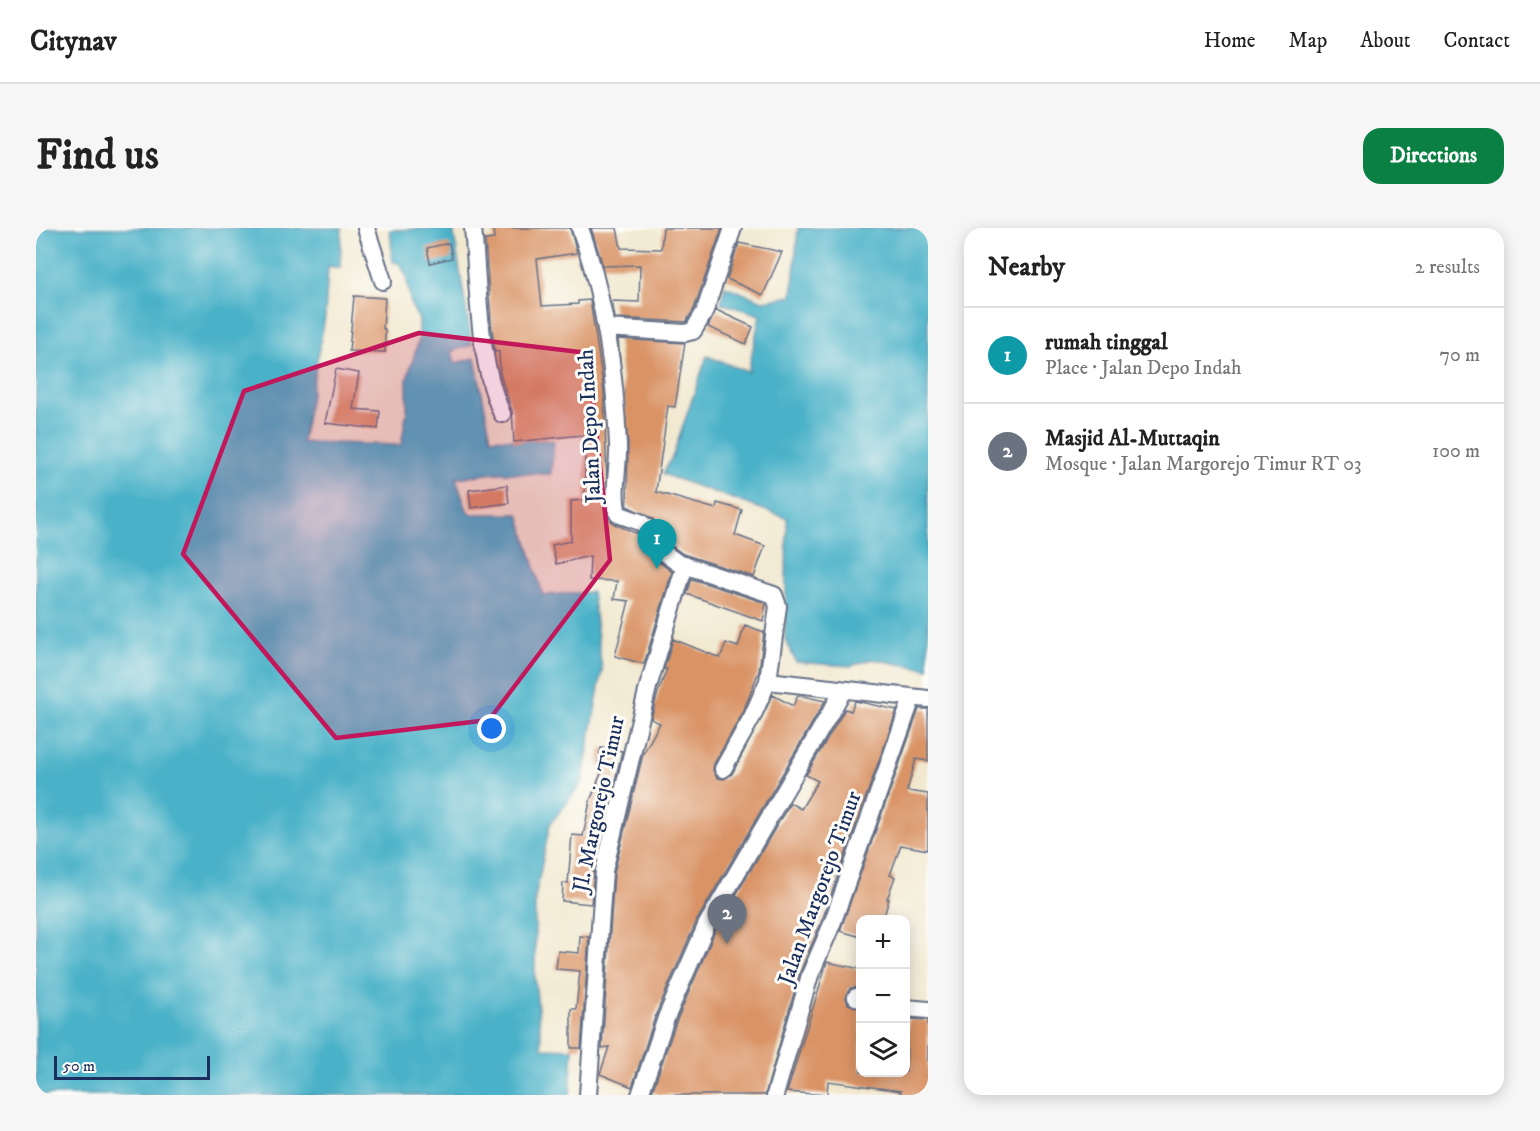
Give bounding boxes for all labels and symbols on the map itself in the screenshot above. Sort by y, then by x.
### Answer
street label: Jalan Depo Indah [572,348,608,506]
pin: 1 [638,520,676,569]
street label: Jl. Margorejo Timur [567,712,631,897]
your location [477,714,506,743]
street label: Jalan Margorejo Timur [772,787,868,990]
pin: 2 [708,894,746,944]
scale bar [54,1053,210,1080]

